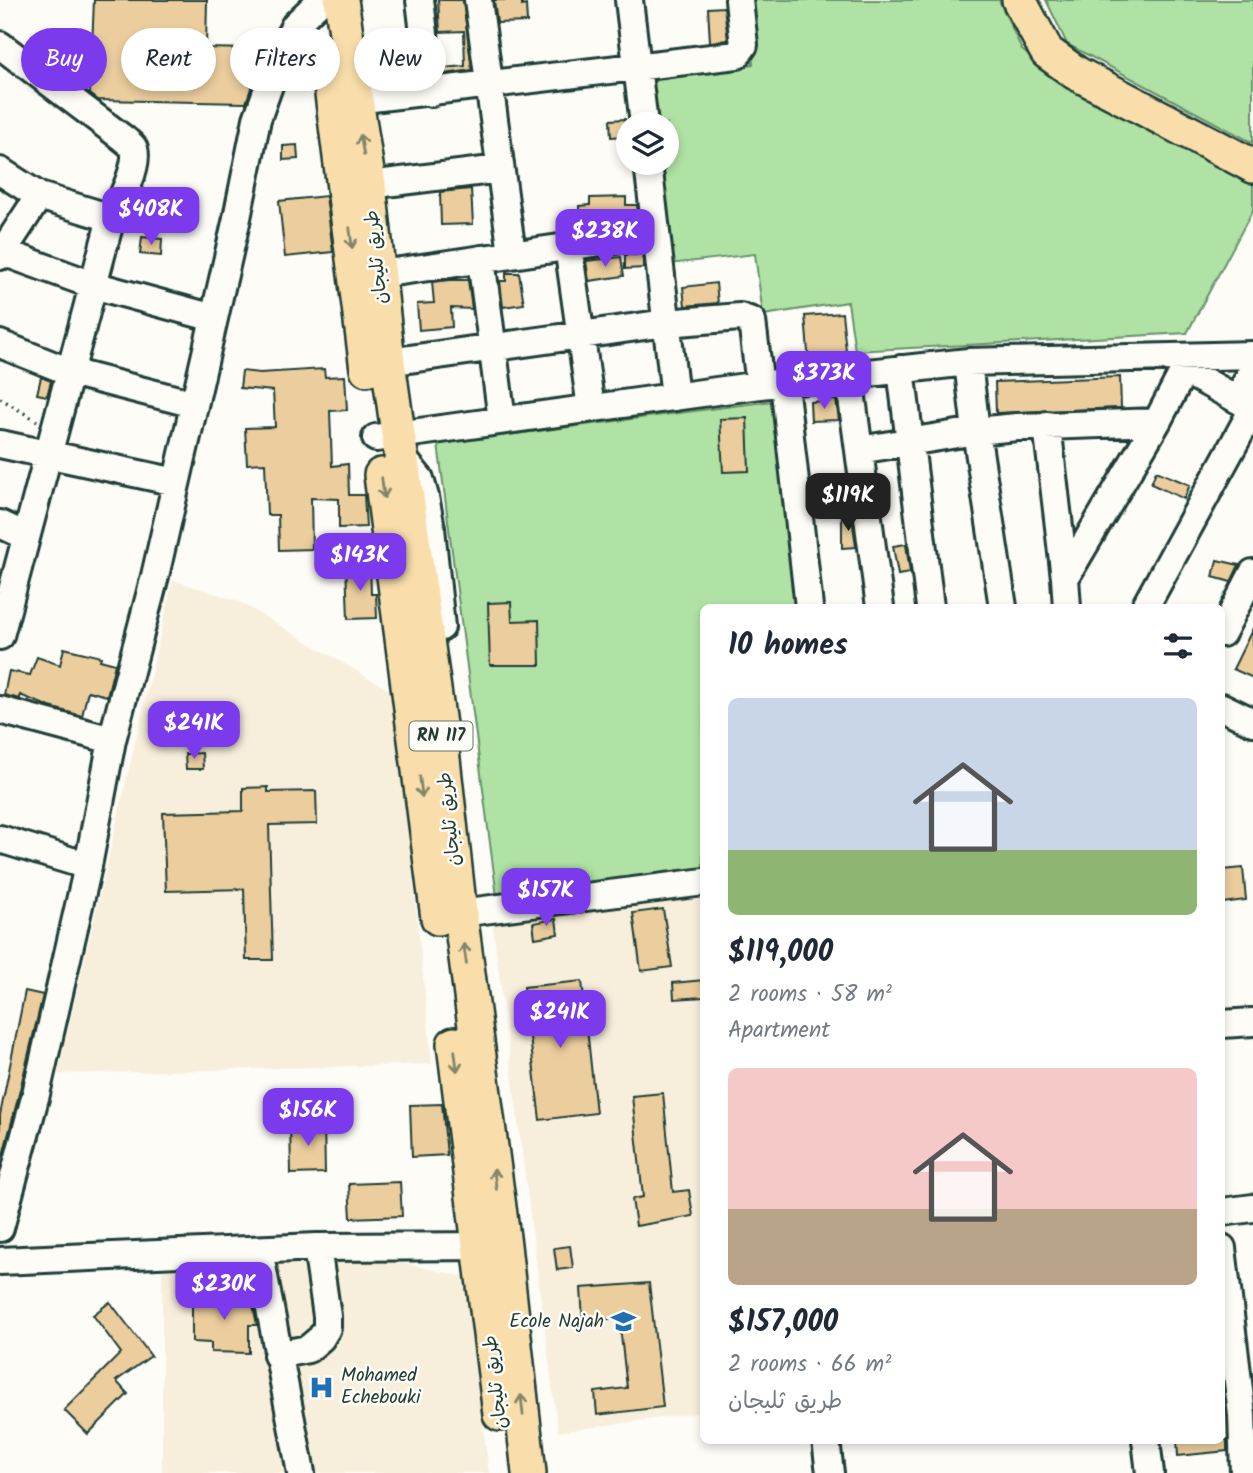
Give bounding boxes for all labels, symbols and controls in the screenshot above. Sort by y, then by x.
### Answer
chip: Buy [21,28,107,91]
chip: Rent [121,28,216,91]
chip: Filters [230,28,340,91]
chip: New [354,28,446,91]
map controls [616,112,679,175]
button: layers [616,112,679,175]
one-way arrow [355,134,368,157]
pin: $408K [102,188,200,247]
text: $408K [118,192,184,228]
street label: طريق ثليجان [357,208,397,306]
pin: $238K [556,210,654,269]
text: $238K [571,214,639,250]
one-way arrow [344,226,357,249]
pin: $373K [775,352,873,411]
text: $373K [792,356,856,392]
pin: $119K [799,474,897,533]
one-way arrow [376,476,389,499]
text: $119K [822,478,875,514]
pin: $143K [311,534,409,593]
text: $143K [330,538,390,574]
text: 10 homes [728,622,848,670]
icon: filters [1159,627,1197,665]
pin: $241K [145,702,243,761]
text: $241K [164,706,224,742]
road number: RN 117 [410,722,472,750]
icon: home [900,744,1026,870]
street label: طريق ثليجان [430,770,470,868]
one-way arrow [415,775,428,797]
pin: $157K [497,869,595,928]
text: $157K [518,873,574,909]
text: $119,000 [728,929,833,977]
one-way arrow [459,943,472,966]
text: 2 rooms · 58 m² [728,977,892,1013]
pin: $241K [511,990,609,1050]
text: $241K [530,995,590,1031]
text: Apartment [728,1013,830,1049]
one-way arrow [450,1049,463,1072]
pin: $156K [259,1088,357,1148]
text: $156K [279,1093,337,1129]
icon: home [900,1114,1026,1240]
one-way arrow [489,1168,502,1191]
pin: $230K [175,1262,273,1322]
text: $230K [191,1267,257,1303]
text: $157,000 [728,1299,838,1347]
place label: Ecole Najah [509,1307,604,1337]
school or university icon: Ecole Najah [610,1308,638,1336]
street label: طريق ثليجان [475,1333,517,1431]
text: 2 rooms · 66 m² [728,1347,891,1383]
place label: Mohamed Echebouki [341,1361,422,1413]
hospital icon: Mohamed Echebouki [307,1373,335,1401]
text: طريق ثليجان [728,1384,843,1420]
one-way arrow [515,1394,528,1417]

